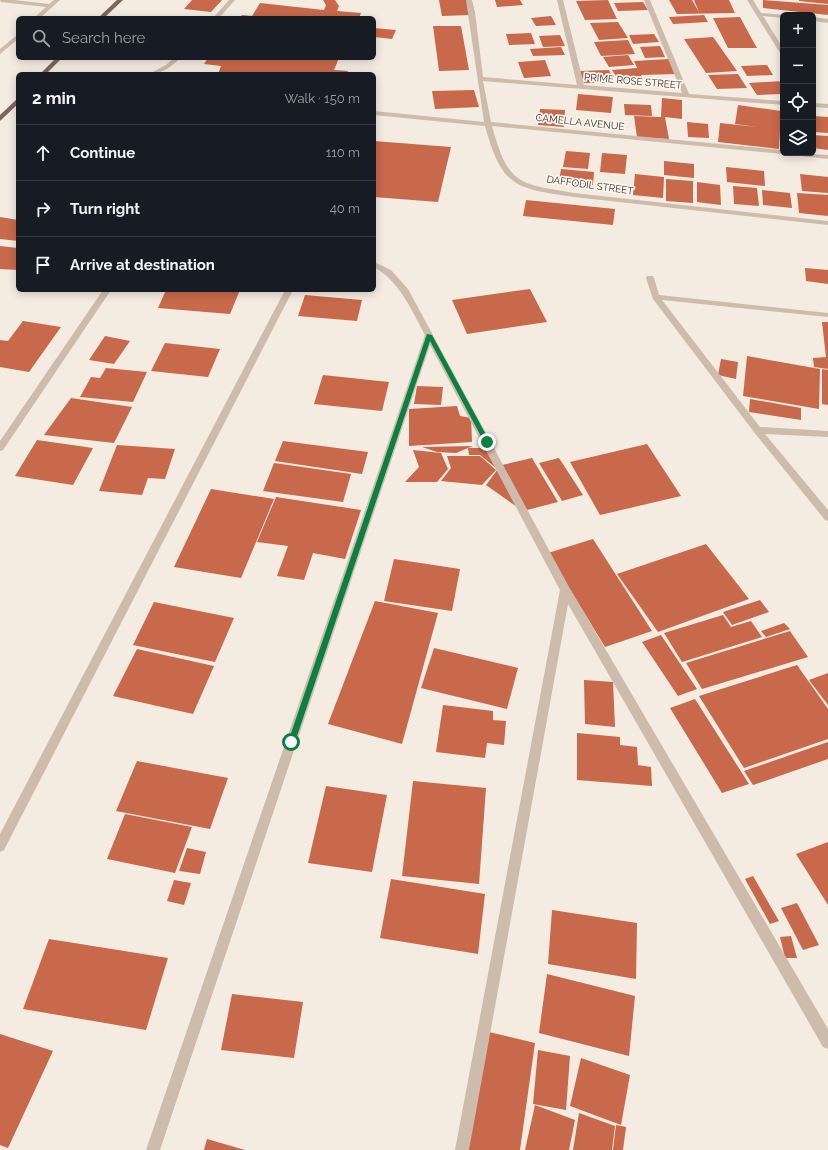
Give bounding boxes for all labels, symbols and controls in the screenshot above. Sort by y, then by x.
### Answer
map controls [780,12,816,156]
button: + [780,12,816,48]
search box [16,16,376,60]
icon: search [30,27,52,49]
text: Search here [62,29,145,47]
button: − [780,48,816,84]
street label: PRIME ROSE STREET [584,71,682,91]
button: locate [780,84,816,120]
text: 2 min [32,88,76,108]
text: Walk · 150 m [285,91,360,106]
street label: CAMELLA AVENUE [535,112,625,132]
button: layers [780,120,816,156]
icon: ahead [32,142,54,164]
text: Continue [70,144,135,162]
text: 110 m [326,145,360,160]
street label: DAFFODIL STREET [546,173,634,197]
icon: right [32,198,54,220]
text: Turn right [70,200,140,218]
text: 40 m [330,201,360,216]
icon: arrive [32,254,54,276]
text: Arrive at destination [70,256,215,274]
route end [478,433,496,451]
route start [282,733,300,751]

